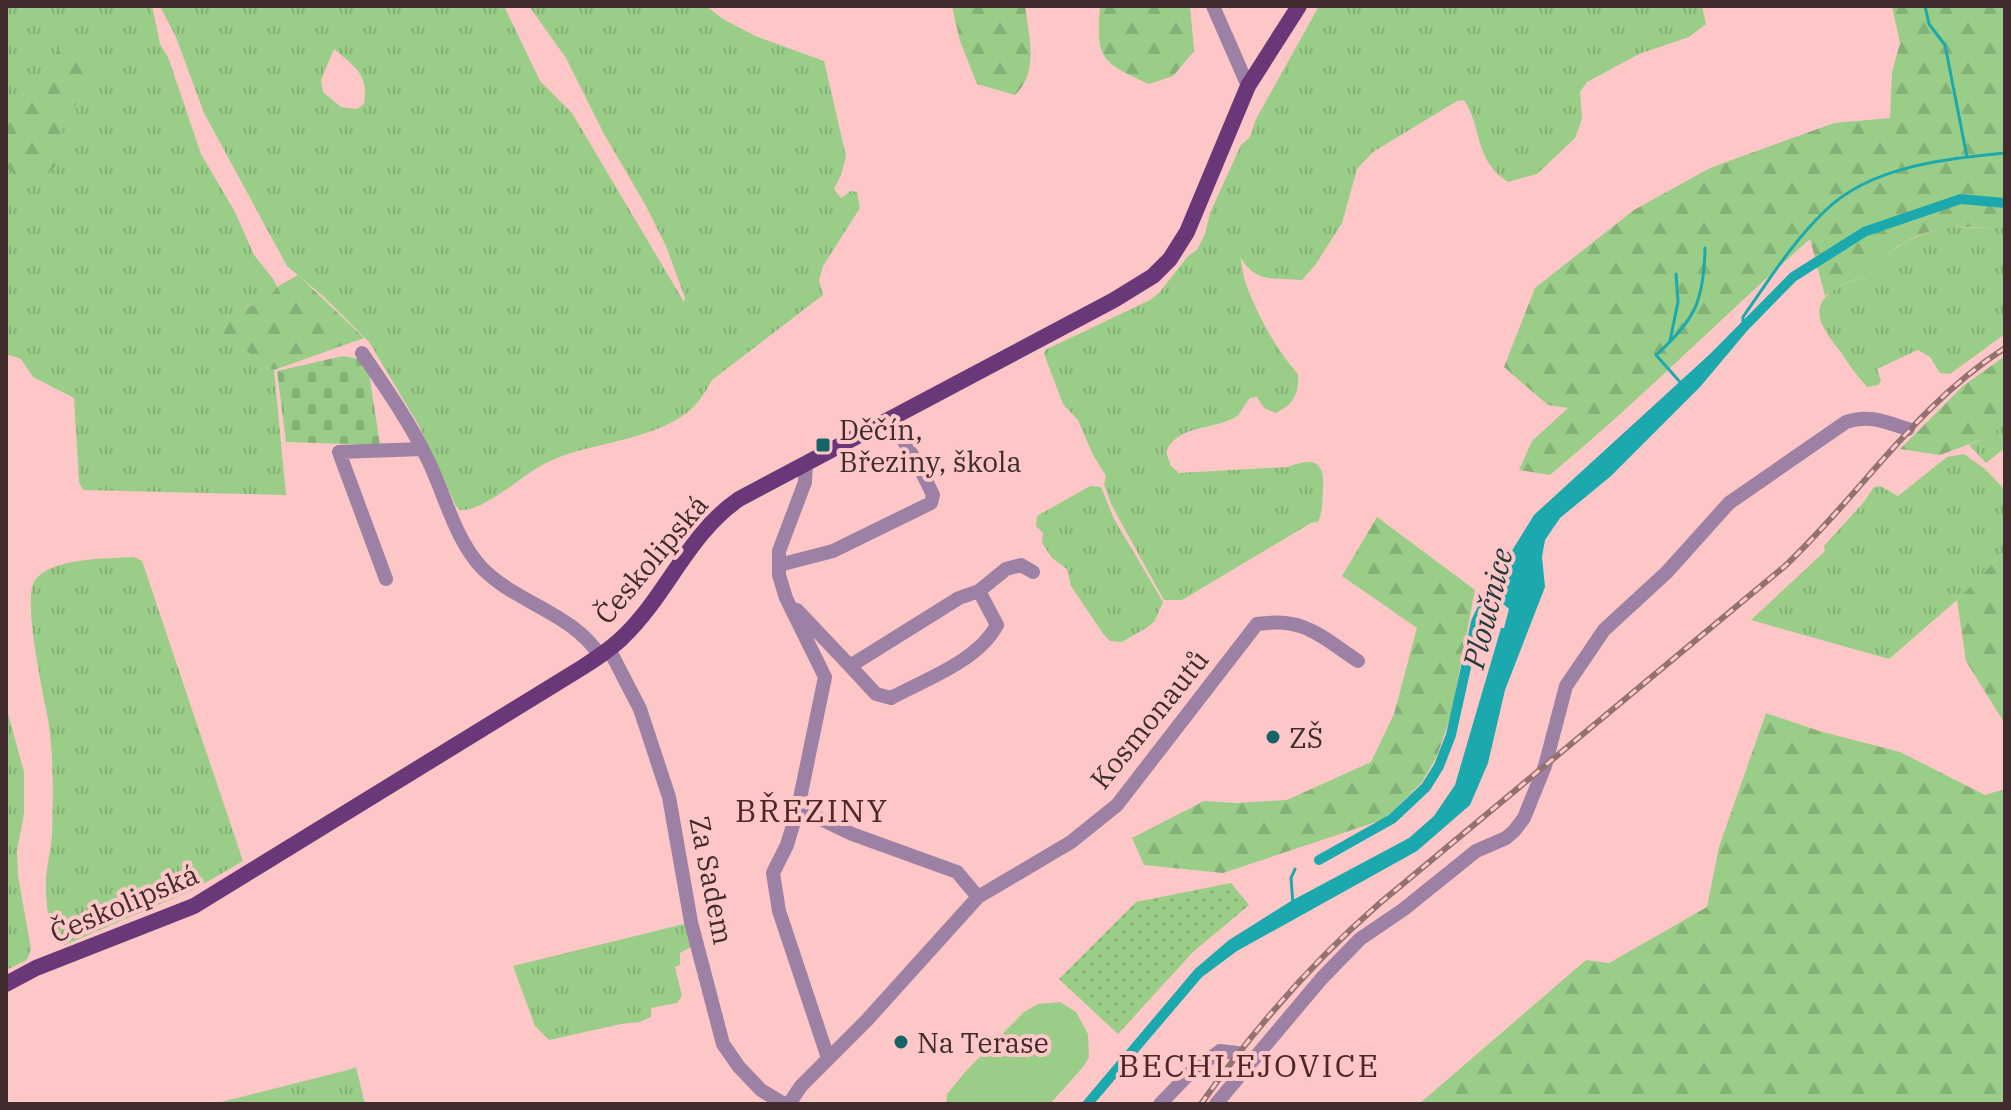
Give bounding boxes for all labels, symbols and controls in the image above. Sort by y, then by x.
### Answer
place label: Děčín, Březiny, škola [839,411,1022,480]
marker: Děčín, Březiny, škola [814,436,832,454]
street label: Českolipská [586,487,716,631]
water label: Ploučnice [1453,544,1521,673]
street label: Kosmonautů [1082,642,1216,796]
place label: ZŠ [1289,719,1323,756]
marker: ZŠ [1264,728,1282,746]
district label: BŘEZINY [735,789,889,831]
street label: Za Sadem [681,813,743,947]
street label: Českolipská [44,855,204,951]
place label: Na Terase [917,1024,1049,1061]
marker: Na Terase [892,1033,910,1051]
district label: BECHLEJOVICE [1118,1044,1380,1086]

